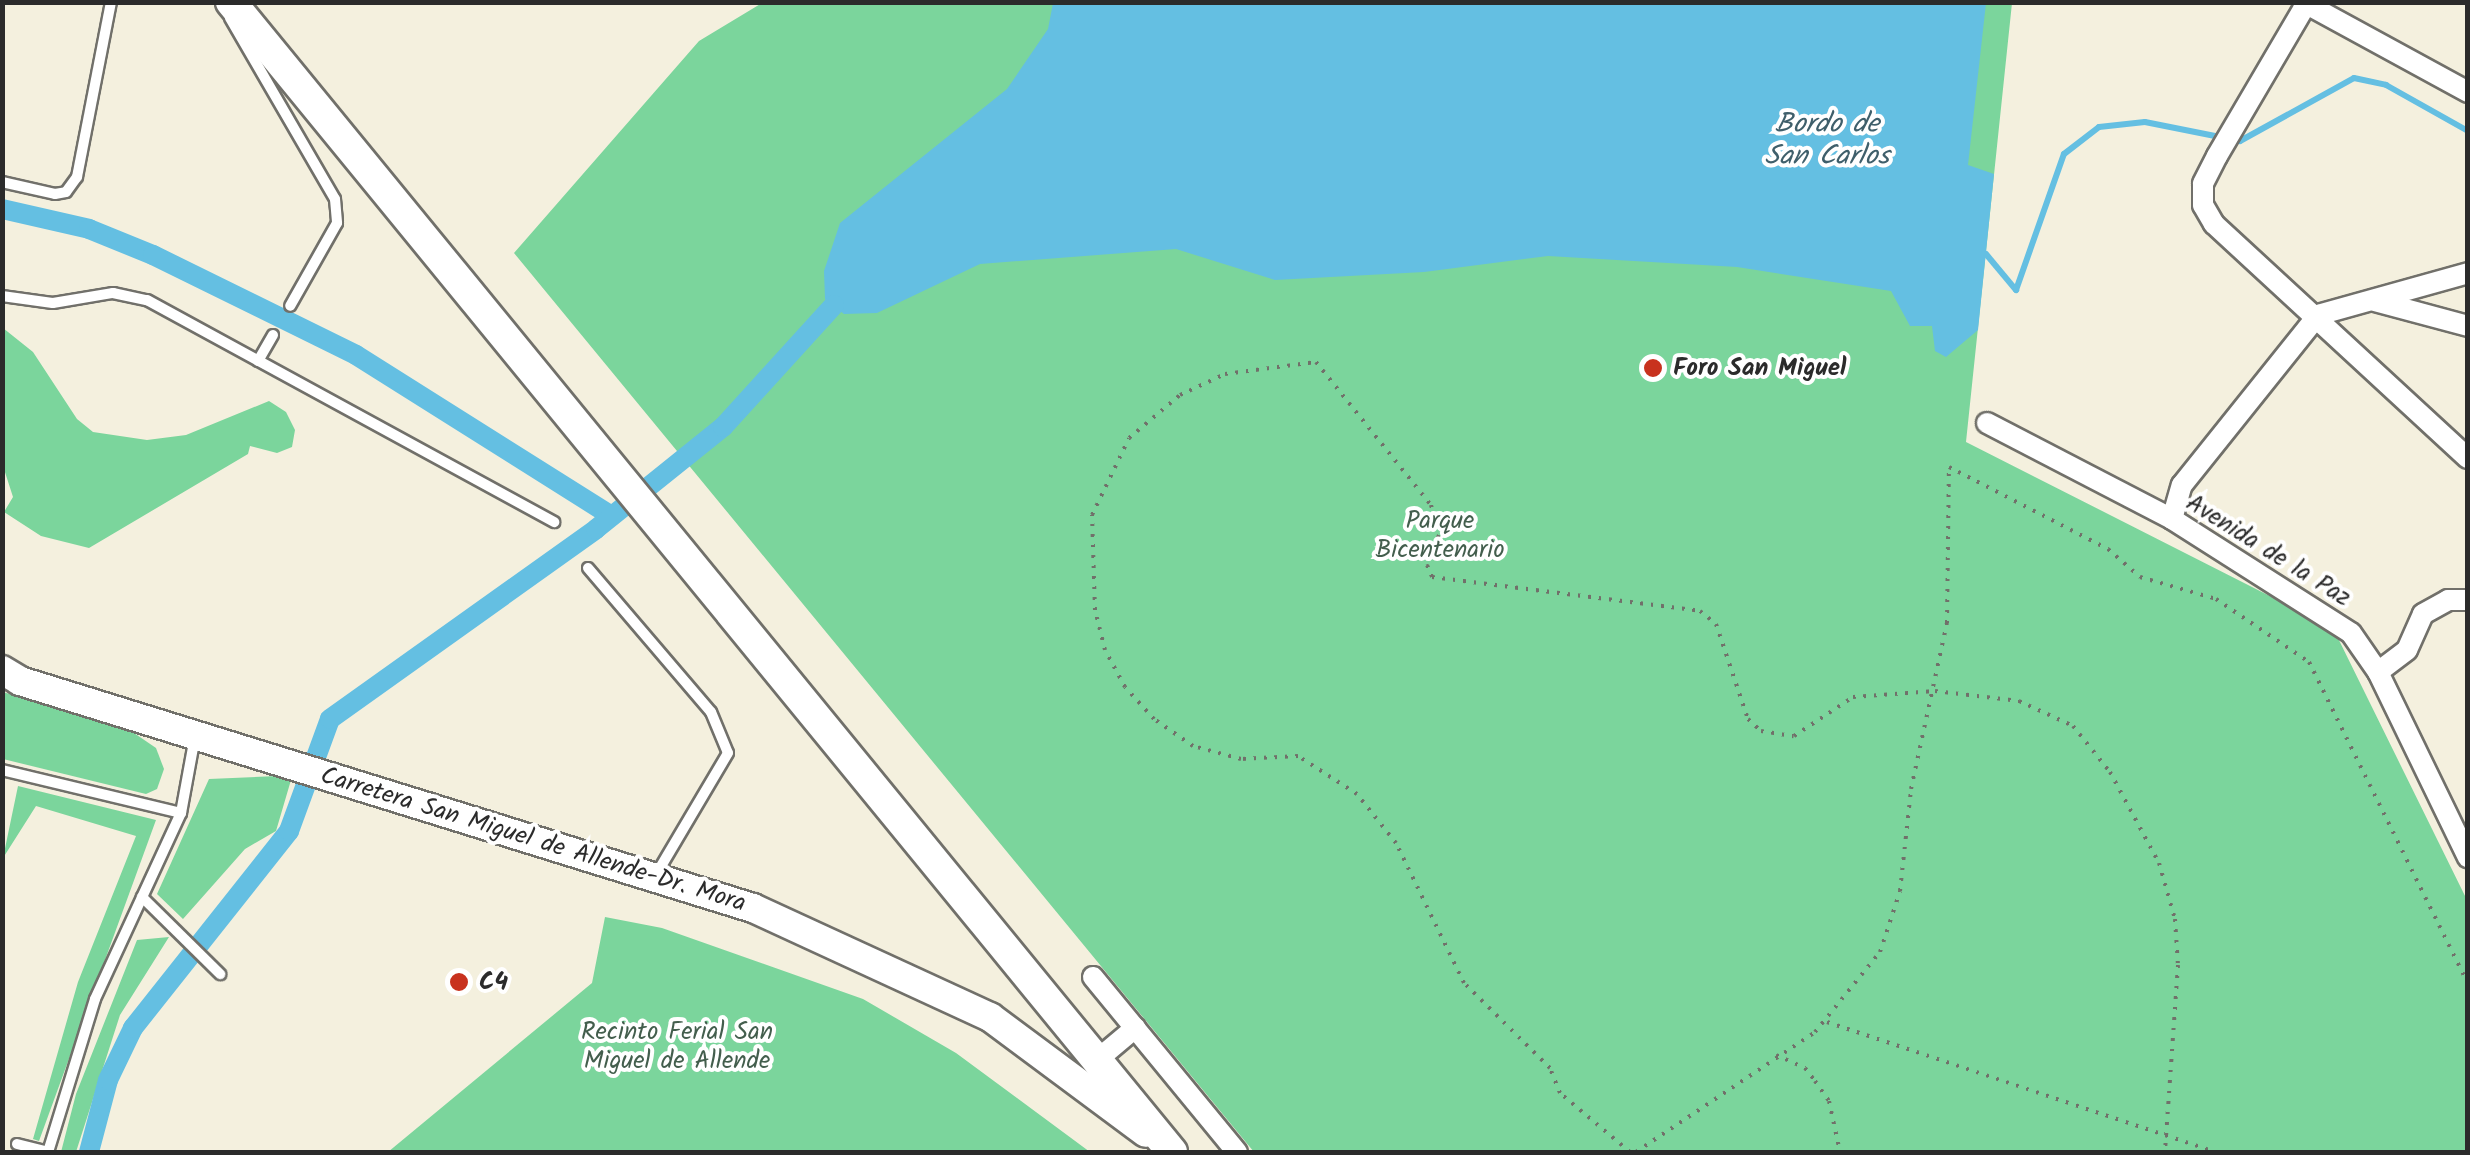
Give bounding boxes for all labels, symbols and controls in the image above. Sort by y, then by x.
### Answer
water label: Bordo de San Carlos [1765,108,1889,174]
place label: Foro San Miguel [1673,353,1846,383]
marker: Foro San Miguel [1642,357,1664,379]
street label: Avenida de la Paz [2180,488,2356,614]
park label: Parque Bicentenario [1375,507,1505,566]
street label: Carretera San Miguel de Allende-Dr. Mora [317,761,749,919]
place label: C4 [479,967,508,997]
marker: C4 [448,971,470,993]
park label: Recinto Ferial San Miguel de Allende [581,1018,773,1077]

